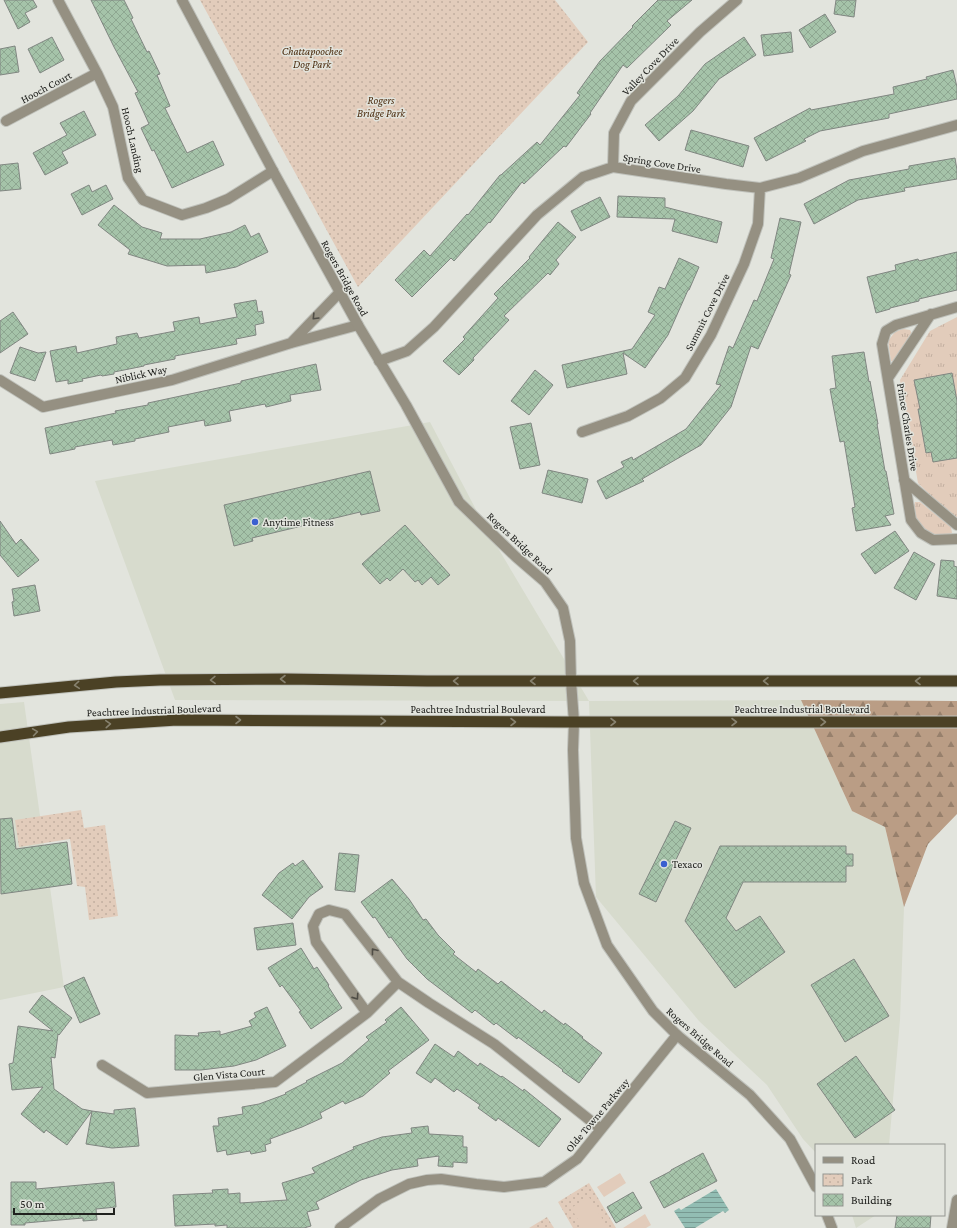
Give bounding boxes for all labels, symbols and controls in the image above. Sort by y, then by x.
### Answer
street label: Valley Cove Drive [619,34,682,98]
park label: Chattapoochee Dog Park [282,45,343,71]
street label: Hooch Court [19,68,74,105]
park label: Rogers Bridge Park [357,94,406,120]
street label: Hooch Landing [119,106,147,175]
street label: Spring Cove Drive [622,151,702,176]
street label: Rogers Bridge Road [318,238,371,319]
street label: Summit Cove Drive [682,271,732,353]
one-way arrow [313,312,320,320]
street label: Niblick Way [114,362,169,386]
street label: Prince Charles Drive [895,382,921,472]
street label: Rogers Bridge Road [484,510,555,577]
place label: Anytime Fitness [263,516,334,529]
marker: Anytime Fitness [250,517,260,527]
one-way arrow [280,675,286,683]
one-way arrow [210,676,216,684]
one-way arrow [453,677,459,685]
one-way arrow [530,677,536,685]
one-way arrow [633,677,639,685]
one-way arrow [763,677,769,685]
one-way arrow [915,677,921,685]
one-way arrow [74,681,80,690]
street label: Peachtree Industrial Boulevard [86,702,222,718]
street label: Peachtree Industrial Boulevard [411,703,546,715]
street label: Peachtree Industrial Boulevard [735,703,870,715]
one-way arrow [235,716,241,724]
one-way arrow [380,717,386,725]
one-way arrow [510,718,516,726]
one-way arrow [610,718,616,726]
one-way arrow [731,718,737,726]
one-way arrow [820,718,826,726]
one-way arrow [105,720,111,729]
one-way arrow [32,728,38,737]
place label: Texaco [672,858,703,870]
marker: Texaco [659,859,669,869]
one-way arrow [372,949,379,956]
one-way arrow [351,993,358,1000]
street label: Rogers Bridge Road [663,1005,736,1070]
street label: Glen Vista Court [193,1065,266,1083]
street label: Olde Towne Parkway [563,1075,633,1155]
legend [815,1144,945,1216]
text: Road [851,1153,876,1167]
text: Park [851,1173,873,1187]
scale bar [14,1190,114,1216]
text: Building [851,1193,892,1207]
text: 50 m [20,1197,45,1211]

